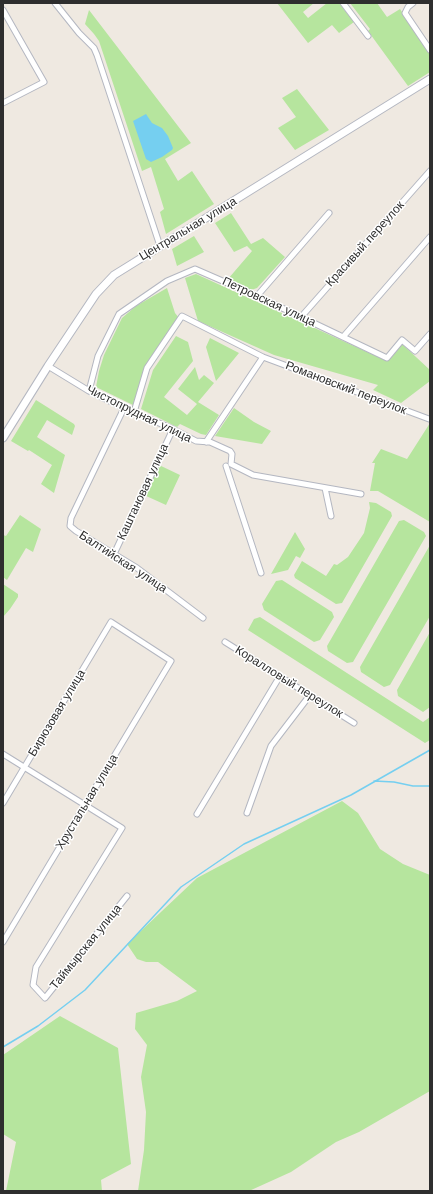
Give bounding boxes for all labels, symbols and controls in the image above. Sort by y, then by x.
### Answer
street label: Центральная улица [137,194,239,264]
street label: Красивый переулок [323,198,407,290]
street label: Петровская улица [220,274,318,330]
street label: Романовский переулок [283,358,409,418]
street label: Чистопрудная улица [84,382,194,446]
street label: Каштановая улица [114,441,172,543]
street label: Балтийская улица [76,528,170,596]
street label: Коралловый переулок [232,643,346,721]
street label: Бирюзовая улица [25,667,89,759]
street label: Хрустальная улица [53,752,121,852]
street label: Таймырская улица [47,901,125,993]

